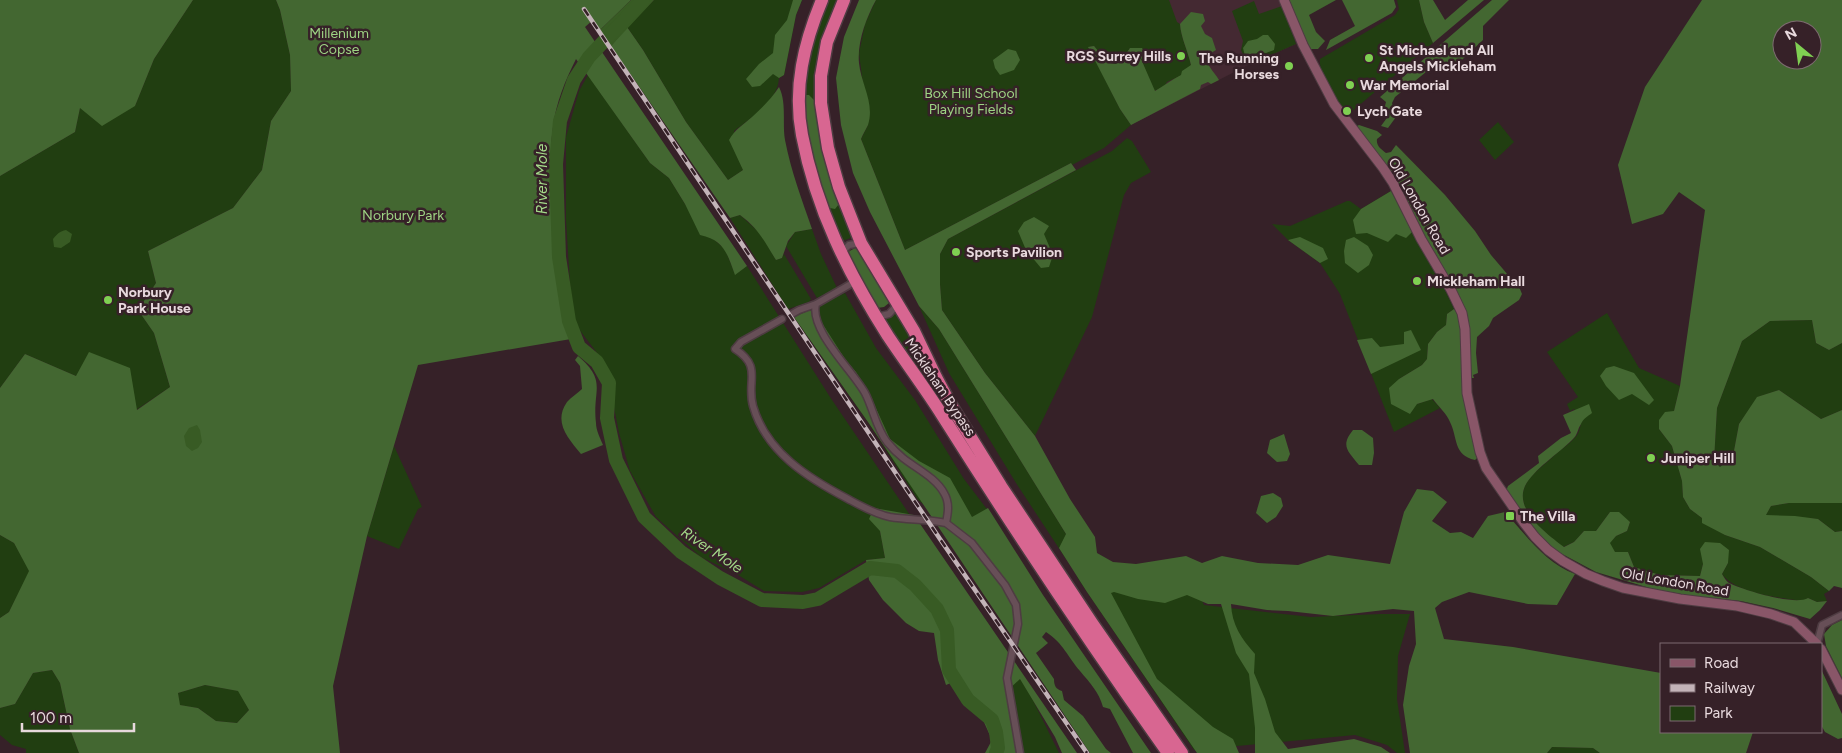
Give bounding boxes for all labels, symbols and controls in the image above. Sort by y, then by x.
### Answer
north arrow [1772,20,1822,70]
text: N [1782,24,1800,44]
park label: Millenium Copse [309,25,369,58]
place label: St Michael and All Angels Mickleham [1379,42,1496,75]
place label: RGS Surrey Hills [1066,48,1171,65]
marker: RGS Surrey Hills [1175,50,1187,62]
place label: The Running Horses [1199,50,1279,83]
marker: St Michael and All Angels Mickleham [1363,52,1375,64]
marker: The Running Horses [1283,60,1295,72]
place label: War Memorial [1360,77,1449,94]
marker: War Memorial [1344,79,1356,91]
park label: Box Hill School Playing Fields [924,85,1018,118]
place label: Lych Gate [1357,103,1422,120]
marker: Lych Gate [1341,105,1353,117]
water label: River Mole [533,144,551,214]
street label: Old London Road [1384,155,1454,257]
park label: Norbury Park [362,207,444,224]
place label: Sports Pavilion [966,244,1062,261]
marker: Sports Pavilion [950,246,962,258]
place label: Mickleham Hall [1427,273,1525,290]
marker: Mickleham Hall [1411,275,1423,287]
place label: Norbury Park House [118,284,191,317]
marker: Norbury Park House [102,294,114,306]
street label: Mickleham Bypass [901,335,979,439]
place label: Juniper Hill [1661,450,1734,467]
marker: Juniper Hill [1645,452,1657,464]
place label: The Villa [1520,508,1575,525]
marker: The Villa [1504,510,1516,522]
water label: River Mole [678,523,746,577]
street label: Old London Road [1620,564,1730,600]
legend [1660,643,1822,733]
text: Road [1704,654,1739,672]
text: Railway [1704,679,1755,697]
scale bar [22,700,135,732]
text: Park [1704,704,1733,722]
text: 100 m [30,709,72,727]

